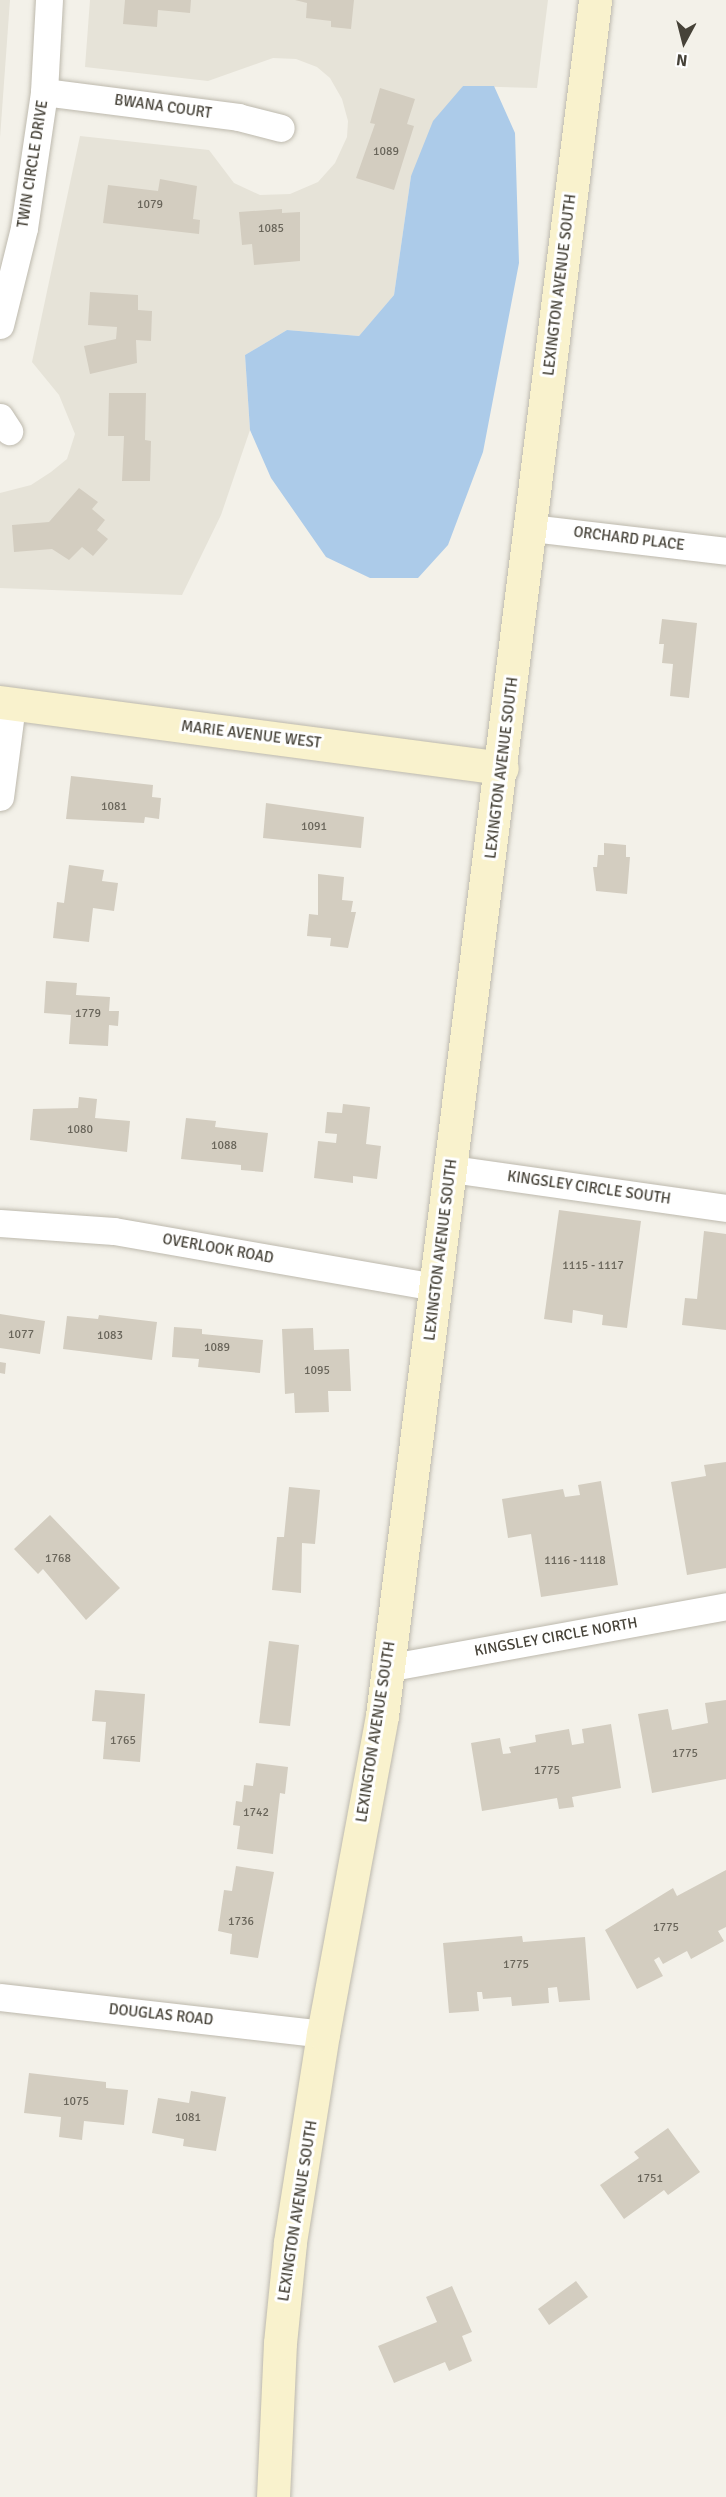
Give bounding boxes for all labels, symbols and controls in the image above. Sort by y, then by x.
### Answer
north arrow [654,12,714,72]
text: N [675,49,689,70]
street label: BWANA COURT [113,91,213,123]
street label: TWIN CIRCLE DRIVE [14,99,52,229]
house number: 1089 [373,145,399,159]
street label: LEXINGTON AVENUE SOUTH [540,193,580,377]
house number: 1079 [137,198,163,212]
house number: 1085 [258,222,284,236]
street label: ORCHARD PLACE [572,523,686,555]
street label: LEXINGTON AVENUE SOUTH [482,676,522,860]
street label: MARIE AVENUE WEST [180,718,322,752]
house number: 1081 [101,800,127,814]
house number: 1091 [301,820,327,834]
house number: 1779 [75,1007,101,1021]
house number: 1080 [67,1123,93,1137]
house number: 1088 [211,1139,237,1153]
street label: LEXINGTON AVENUE SOUTH [421,1158,461,1342]
street label: KINGSLEY CIRCLE SOUTH [506,1168,672,1208]
street label: OVERLOOK ROAD [161,1230,275,1268]
house number: 1115 - 1117 [562,1259,624,1273]
house number: 1077 [8,1328,34,1342]
house number: 1083 [97,1329,123,1343]
house number: 1089 [204,1341,230,1355]
house number: 1095 [304,1364,330,1378]
house number: 1768 [45,1552,71,1566]
house number: 1116 - 1118 [544,1554,606,1568]
street label: KINGSLEY CIRCLE NORTH [473,1614,639,1660]
street label: LEXINGTON AVENUE SOUTH [353,1640,399,1824]
house number: 1765 [110,1734,136,1748]
house number: 1775 [672,1747,698,1761]
house number: 1775 [534,1764,560,1778]
house number: 1742 [243,1806,269,1820]
house number: 1736 [228,1915,254,1929]
house number: 1775 [653,1921,679,1935]
house number: 1775 [503,1958,529,1972]
street label: DOUGLAS ROAD [108,2001,214,2029]
house number: 1075 [63,2095,89,2109]
house number: 1081 [175,2111,201,2125]
street label: LEXINGTON AVENUE SOUTH [275,2119,321,2303]
house number: 1751 [637,2172,663,2186]

